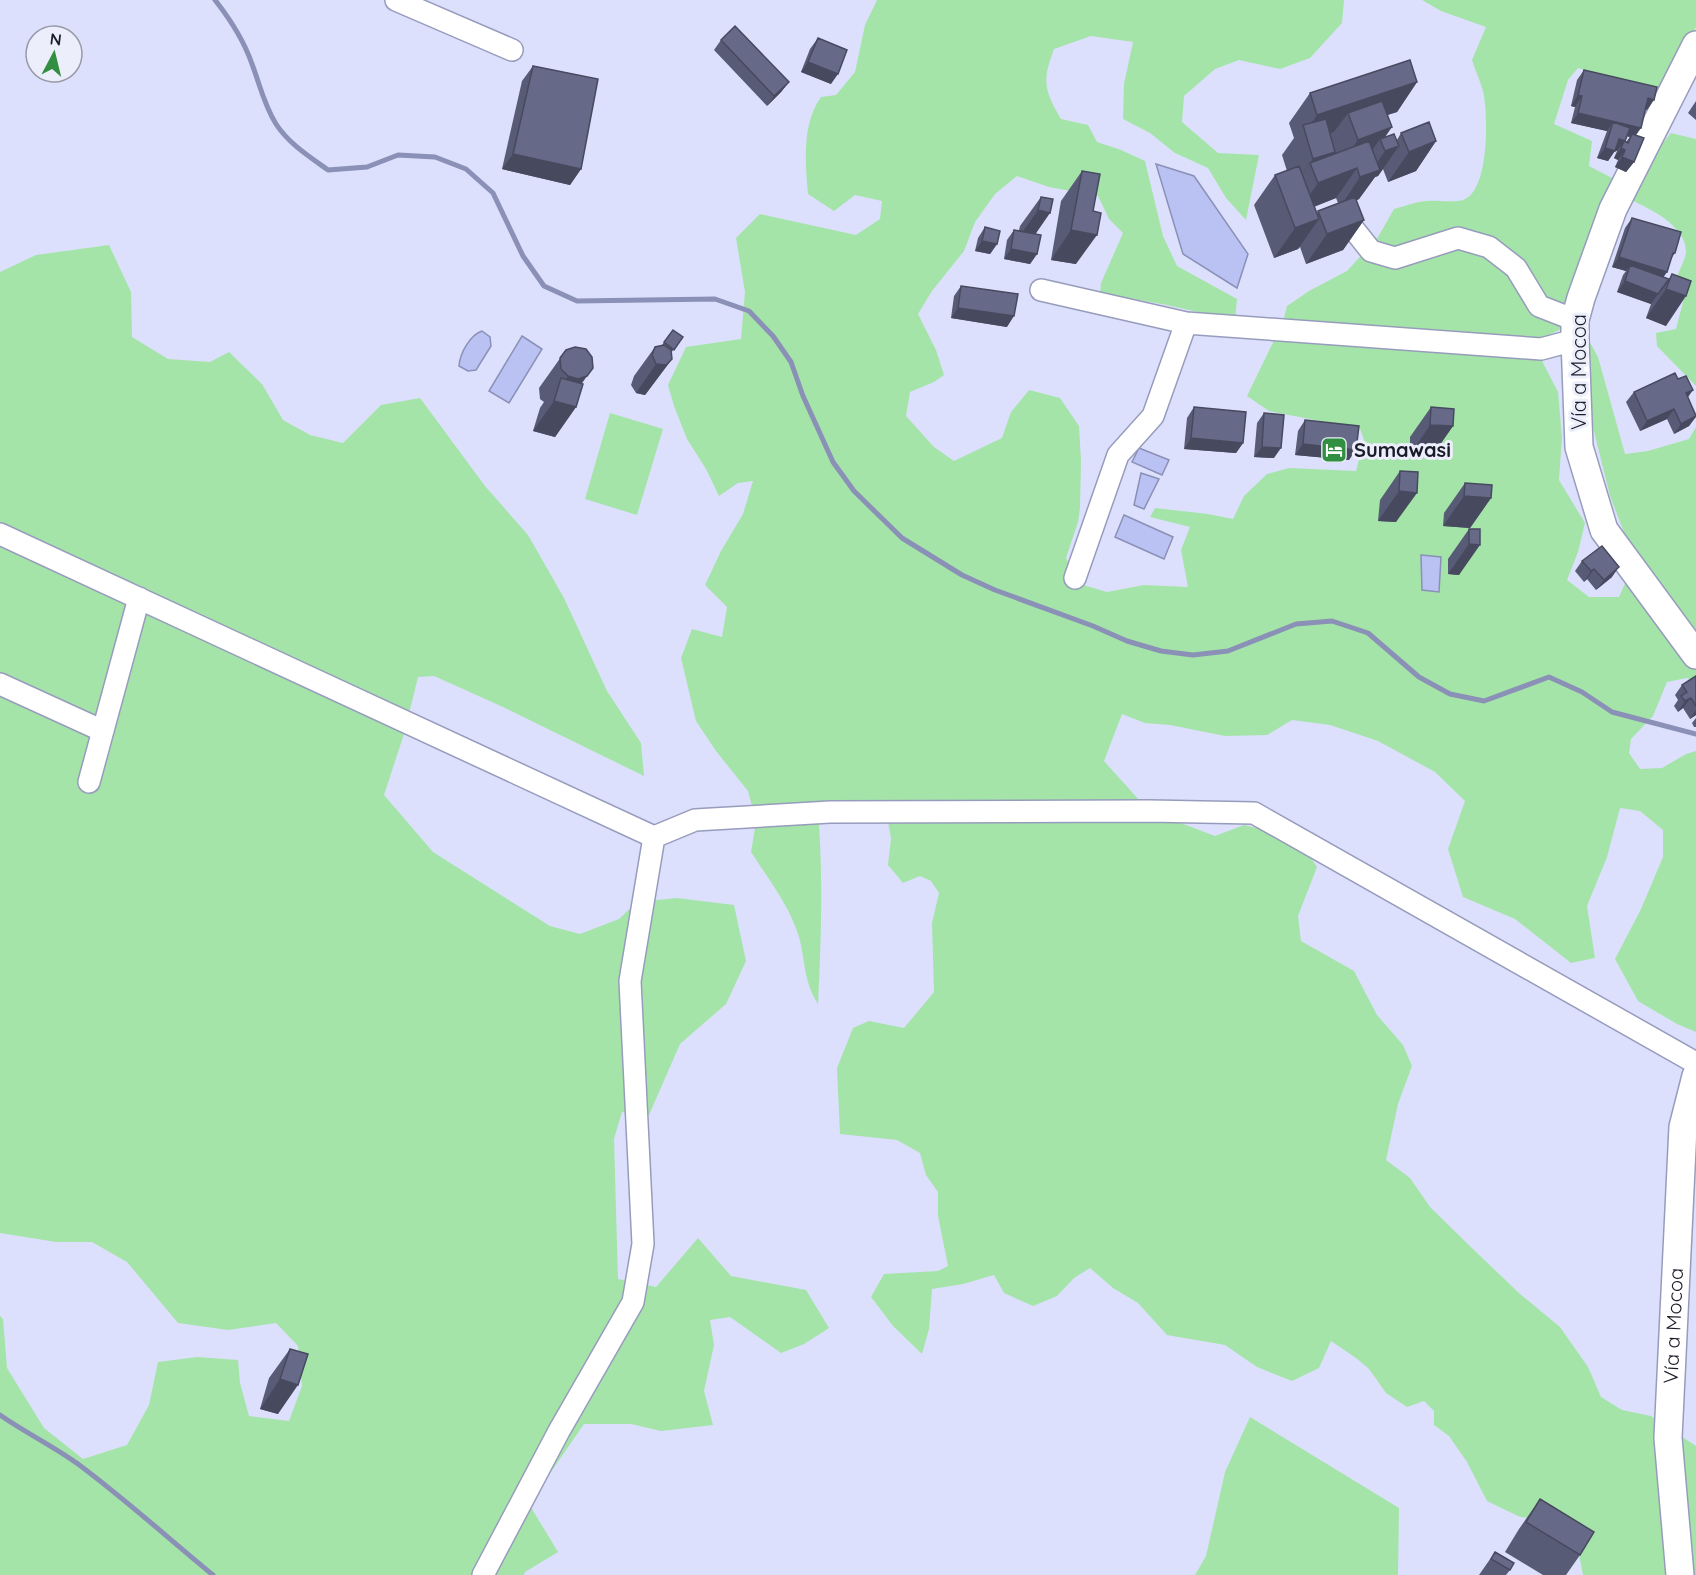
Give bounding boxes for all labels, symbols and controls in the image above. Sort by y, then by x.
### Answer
north arrow [24,24,84,84]
text: N [49,28,63,50]
street label: Vía a Mocoa [1566,314,1591,430]
hotel icon: Sumawasi [1319,435,1349,465]
place label: Sumawasi [1354,437,1451,462]
street label: Vía a Mocoa [1658,1267,1688,1384]

